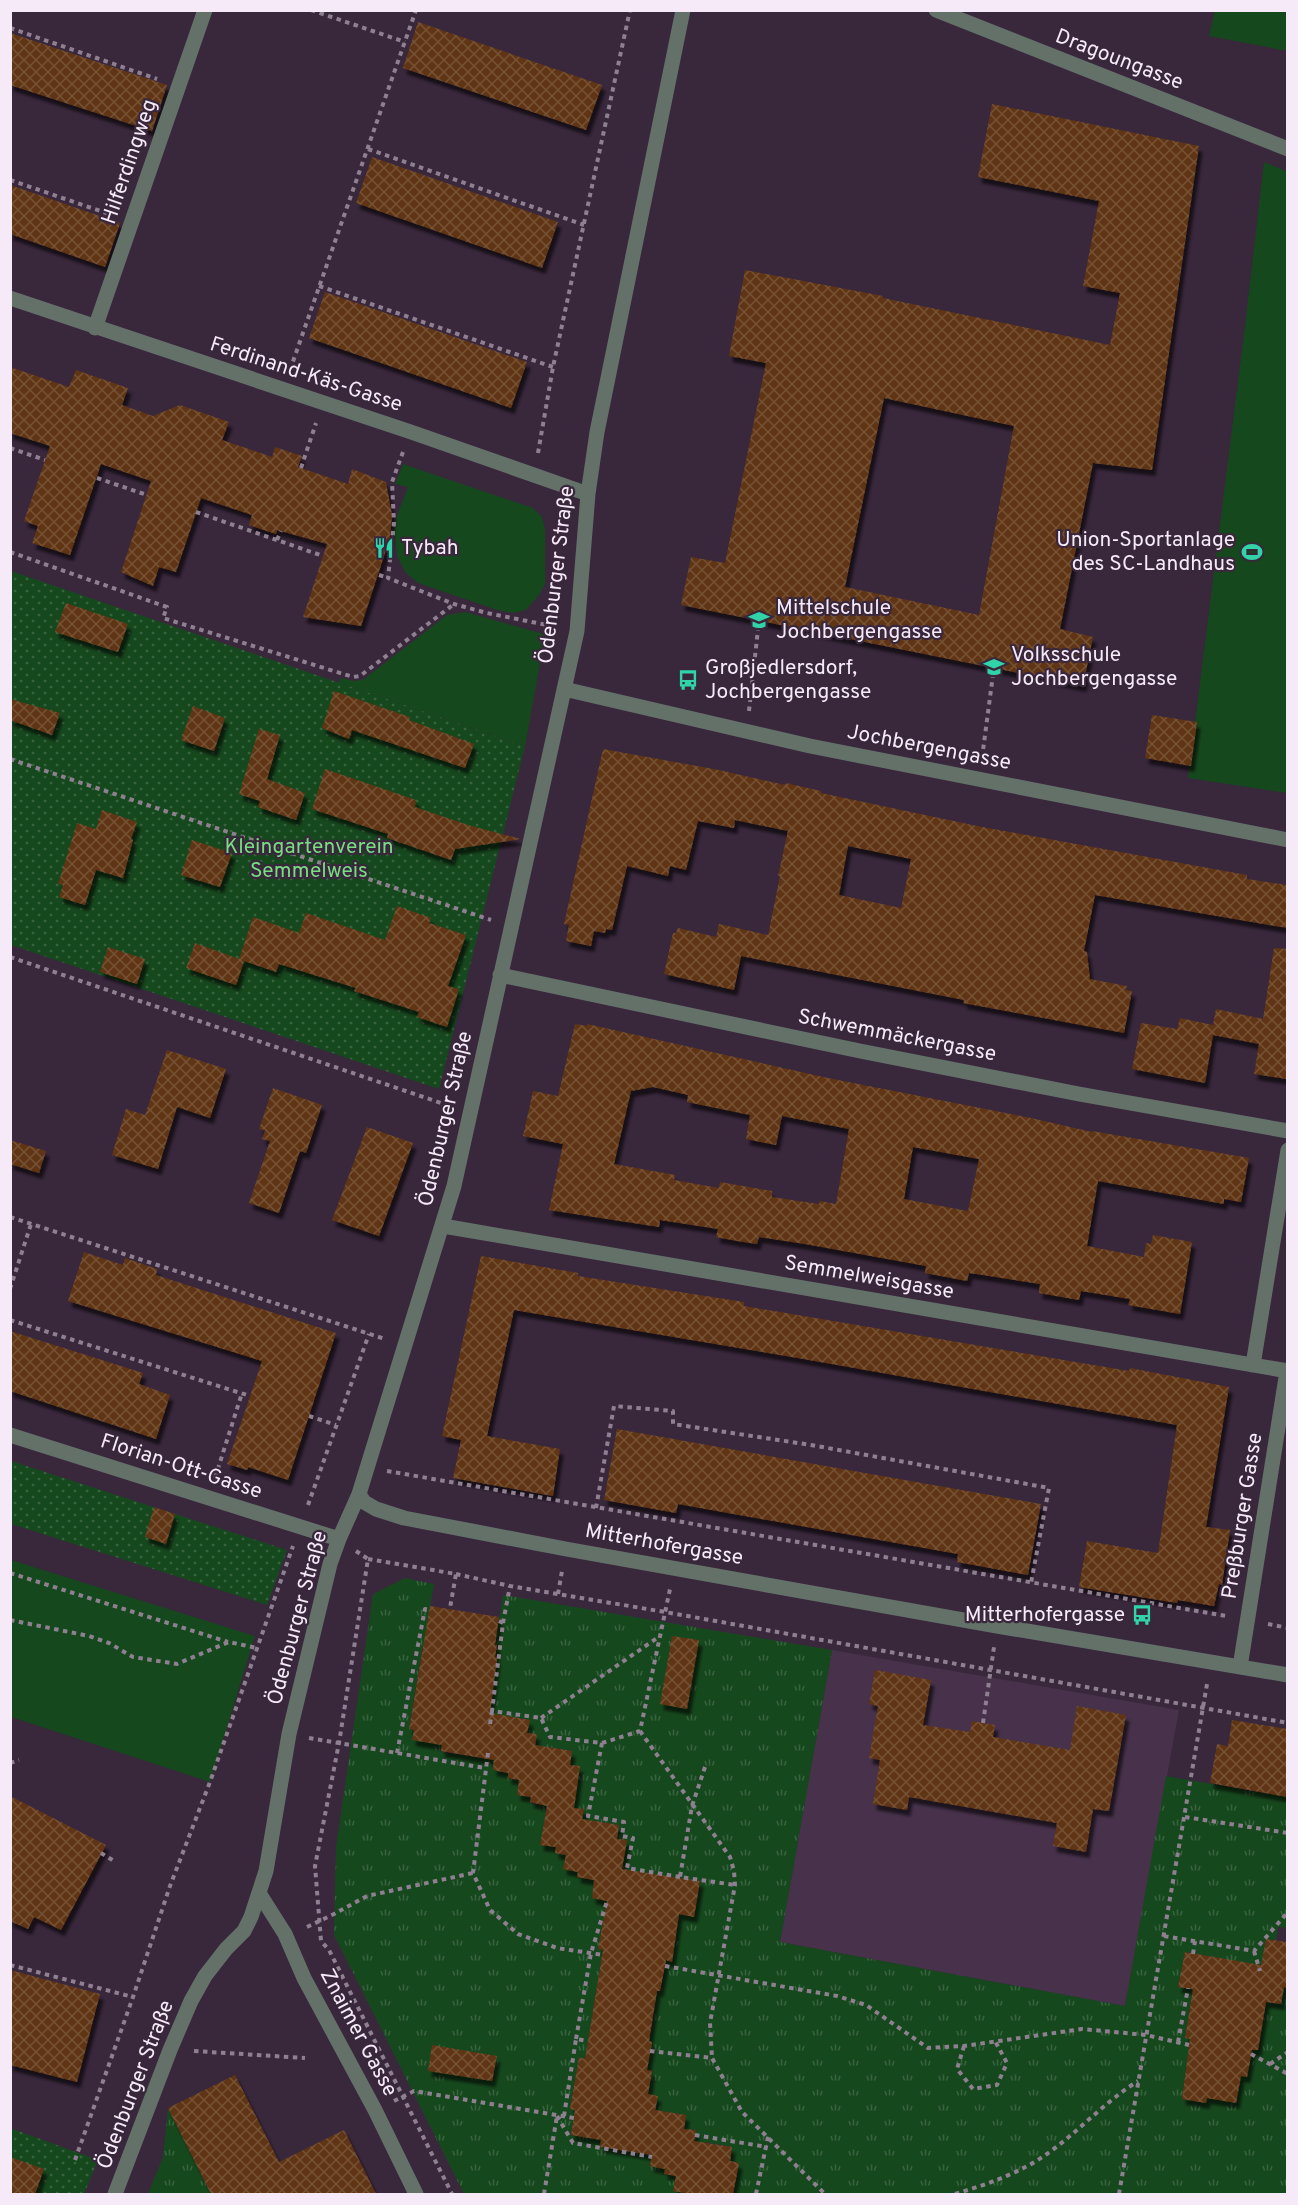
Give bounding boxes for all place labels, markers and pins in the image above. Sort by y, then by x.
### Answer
place label: Union-Sportanlage des SC-Landhaus [1056,527,1235,578]
place label: Tybah [401,535,458,562]
restaurant icon: Tybah [372,536,396,560]
sports icon: Union-Sportanlage des SC-Landhaus [1240,540,1264,564]
place label: Mittelschule Jochbergengasse [776,595,942,646]
school or university icon: Mittelschule Jochbergengasse [747,608,771,632]
place label: Volksschule Jochbergengasse [1011,642,1177,693]
place label: Großjedlersdorf, Jochbergengasse [705,655,871,706]
school or university icon: Volksschule Jochbergengasse [982,655,1006,679]
bus stop icon: Großjedlersdorf, Jochbergengasse [676,668,700,692]
place label: Mitterhofergasse [965,1602,1125,1629]
bus stop icon: Mitterhofergasse [1130,1603,1154,1627]

